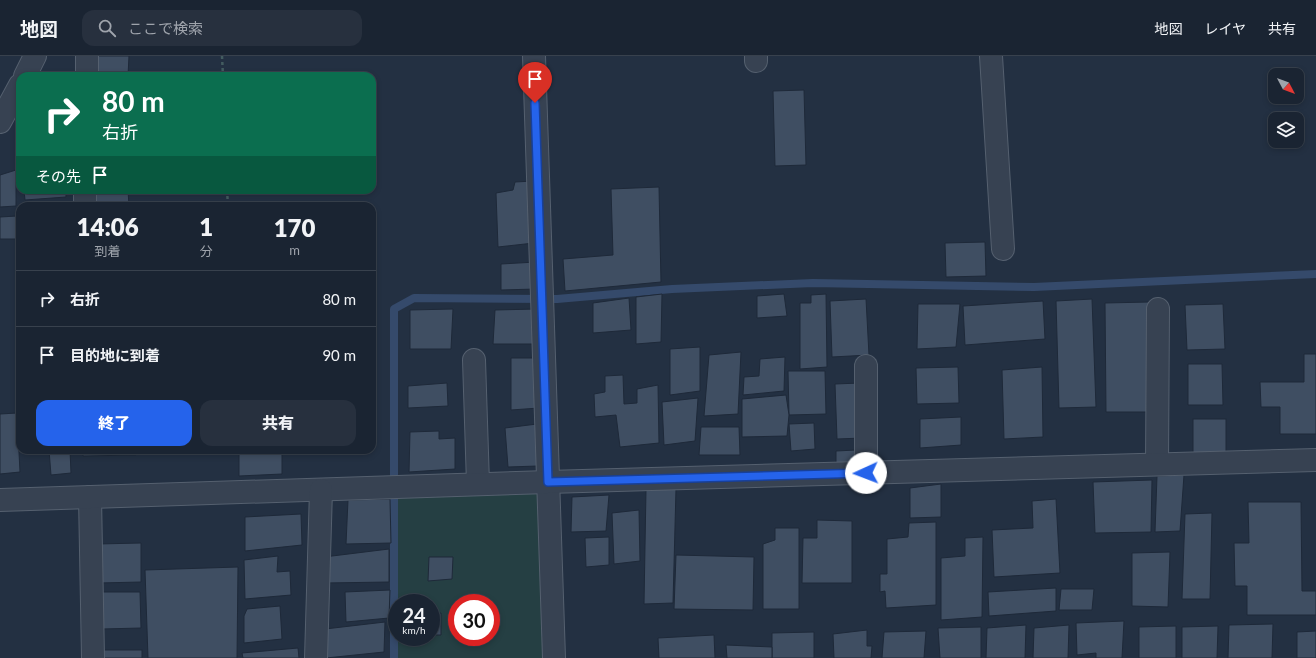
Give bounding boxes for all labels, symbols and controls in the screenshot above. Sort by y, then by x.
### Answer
search box [82,10,362,46]
text: 地図 [20,17,58,40]
icon: search [96,17,118,39]
text: ここで検索 [128,19,203,37]
text: 地図 [1154,20,1182,37]
text: レイヤ [1204,20,1246,37]
text: 共有 [1268,20,1296,37]
pin [518,62,552,103]
icon: arrive [524,68,546,90]
north arrow [1268,68,1304,104]
map controls [1268,68,1304,148]
text: 80 m [102,84,165,118]
icon: right [36,88,88,140]
button: layers [1268,112,1304,148]
text: 右折 [102,121,138,143]
icon: arrive [89,164,111,186]
text: その先 [36,167,81,185]
text: 14:06 [77,212,139,241]
text: 1 [199,212,213,241]
text: 170 [274,213,315,242]
text: m [289,242,300,258]
text: 到着 [95,243,121,259]
text: 分 [200,243,213,259]
icon: right [36,288,58,310]
text: 右折 [70,290,100,308]
text: 80 m [322,290,356,308]
icon: arrive [36,344,58,366]
text: 目的地に到着 [70,346,160,364]
text: 90 m [322,346,356,364]
button: 終了 [36,400,192,446]
button: 共有 [200,400,356,446]
position arrow [845,452,887,494]
speed limit sign: 30 [448,594,500,646]
text: 24 [402,603,426,627]
text: km/h [402,624,426,636]

